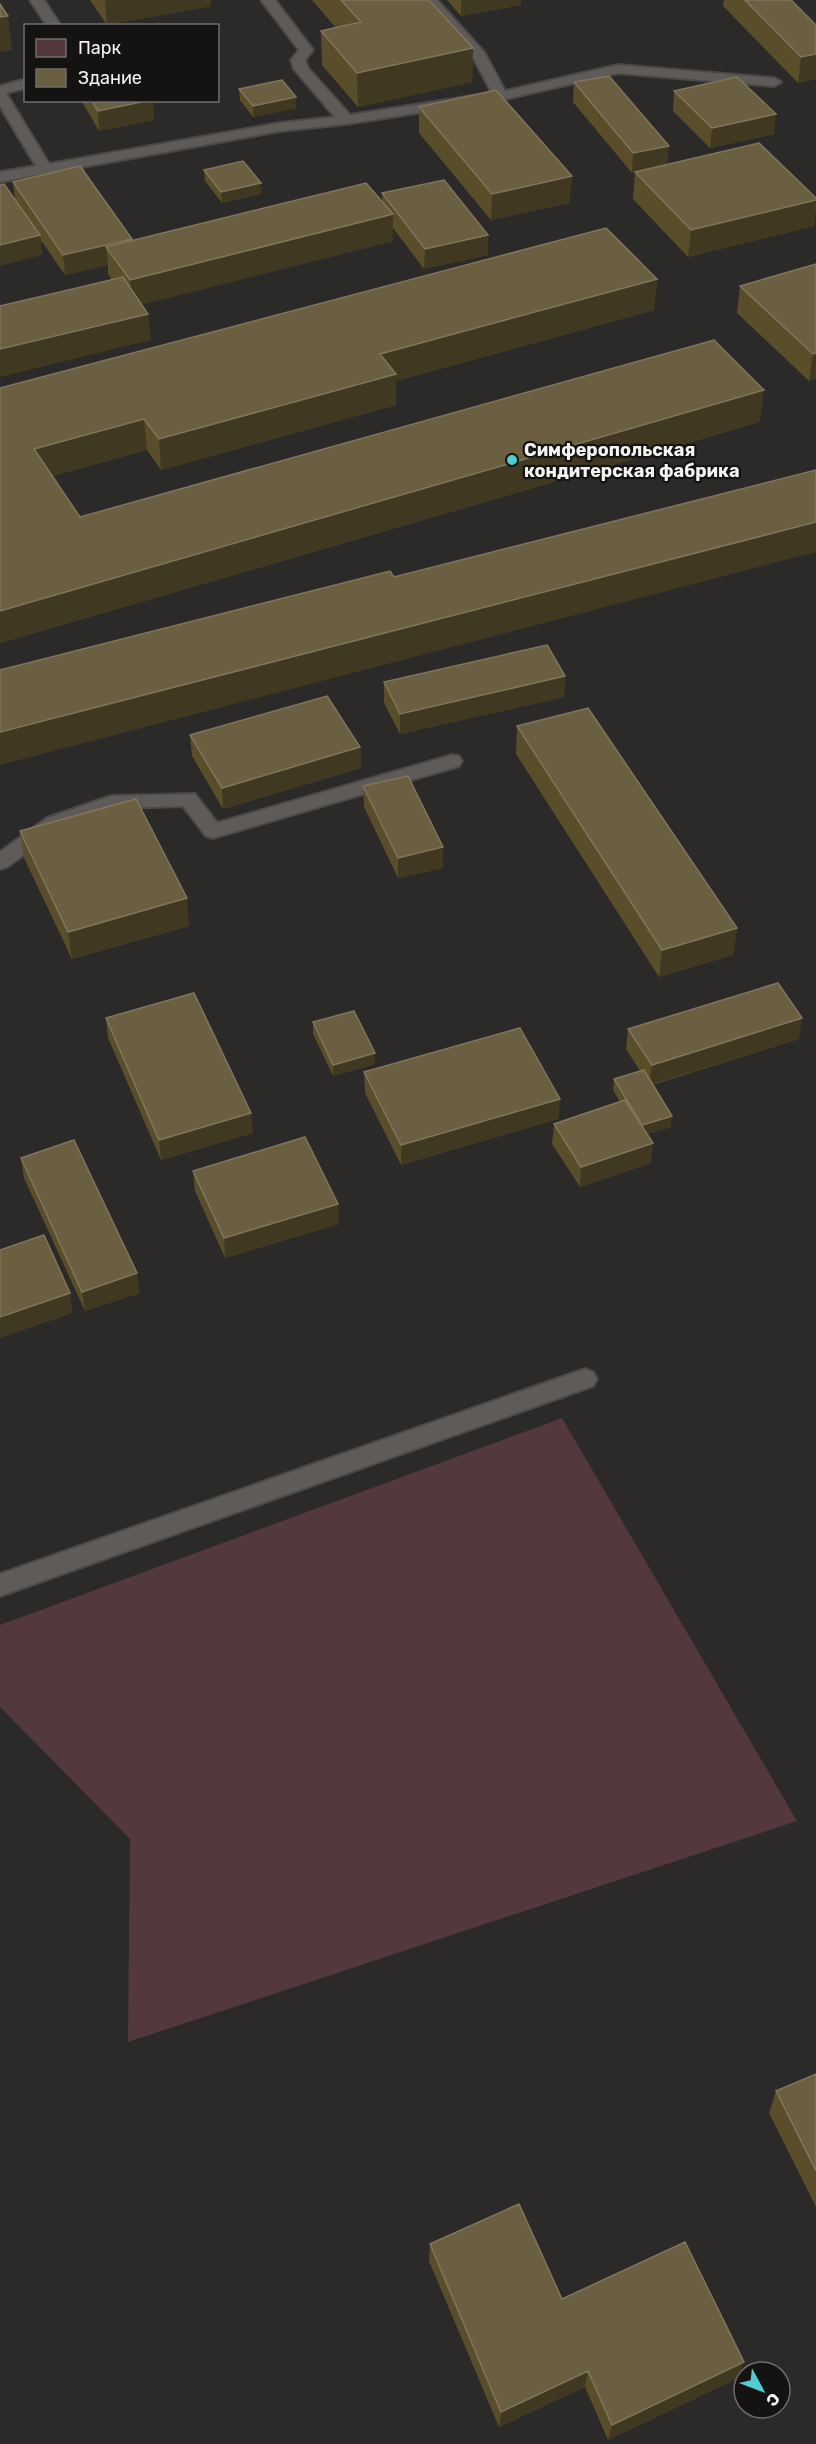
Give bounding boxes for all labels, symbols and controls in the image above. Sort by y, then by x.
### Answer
legend [24,24,219,102]
text: Парк [78,37,122,59]
text: Здание [78,67,142,89]
place label: Симферопольская кондитерская фабрика [524,439,740,482]
marker: Симферопольская кондитерская фабрика [505,453,519,467]
north arrow [732,2360,792,2420]
text: С [762,2389,784,2410]

